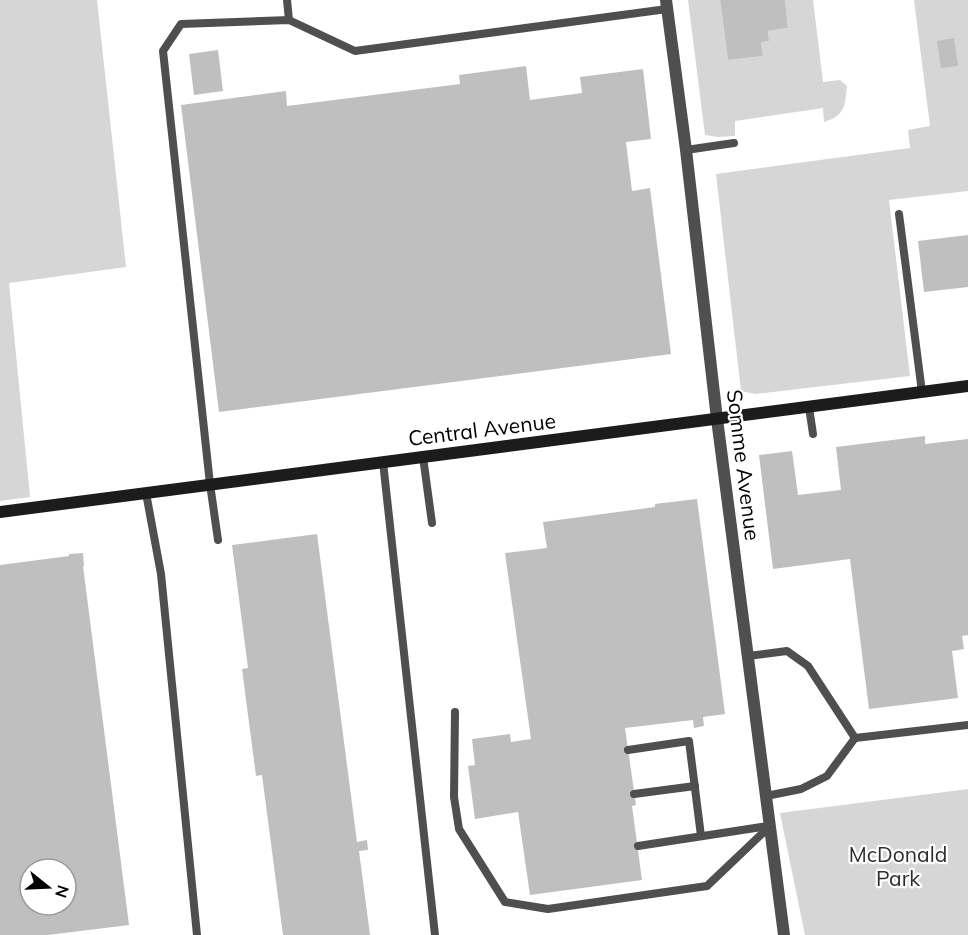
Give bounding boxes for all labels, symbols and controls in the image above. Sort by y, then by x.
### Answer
street label: Somme Avenue [722,388,766,542]
street label: Central Avenue [407,407,557,451]
park label: McDonald Park [849,841,947,891]
north arrow [18,857,78,917]
text: N [51,883,74,900]

